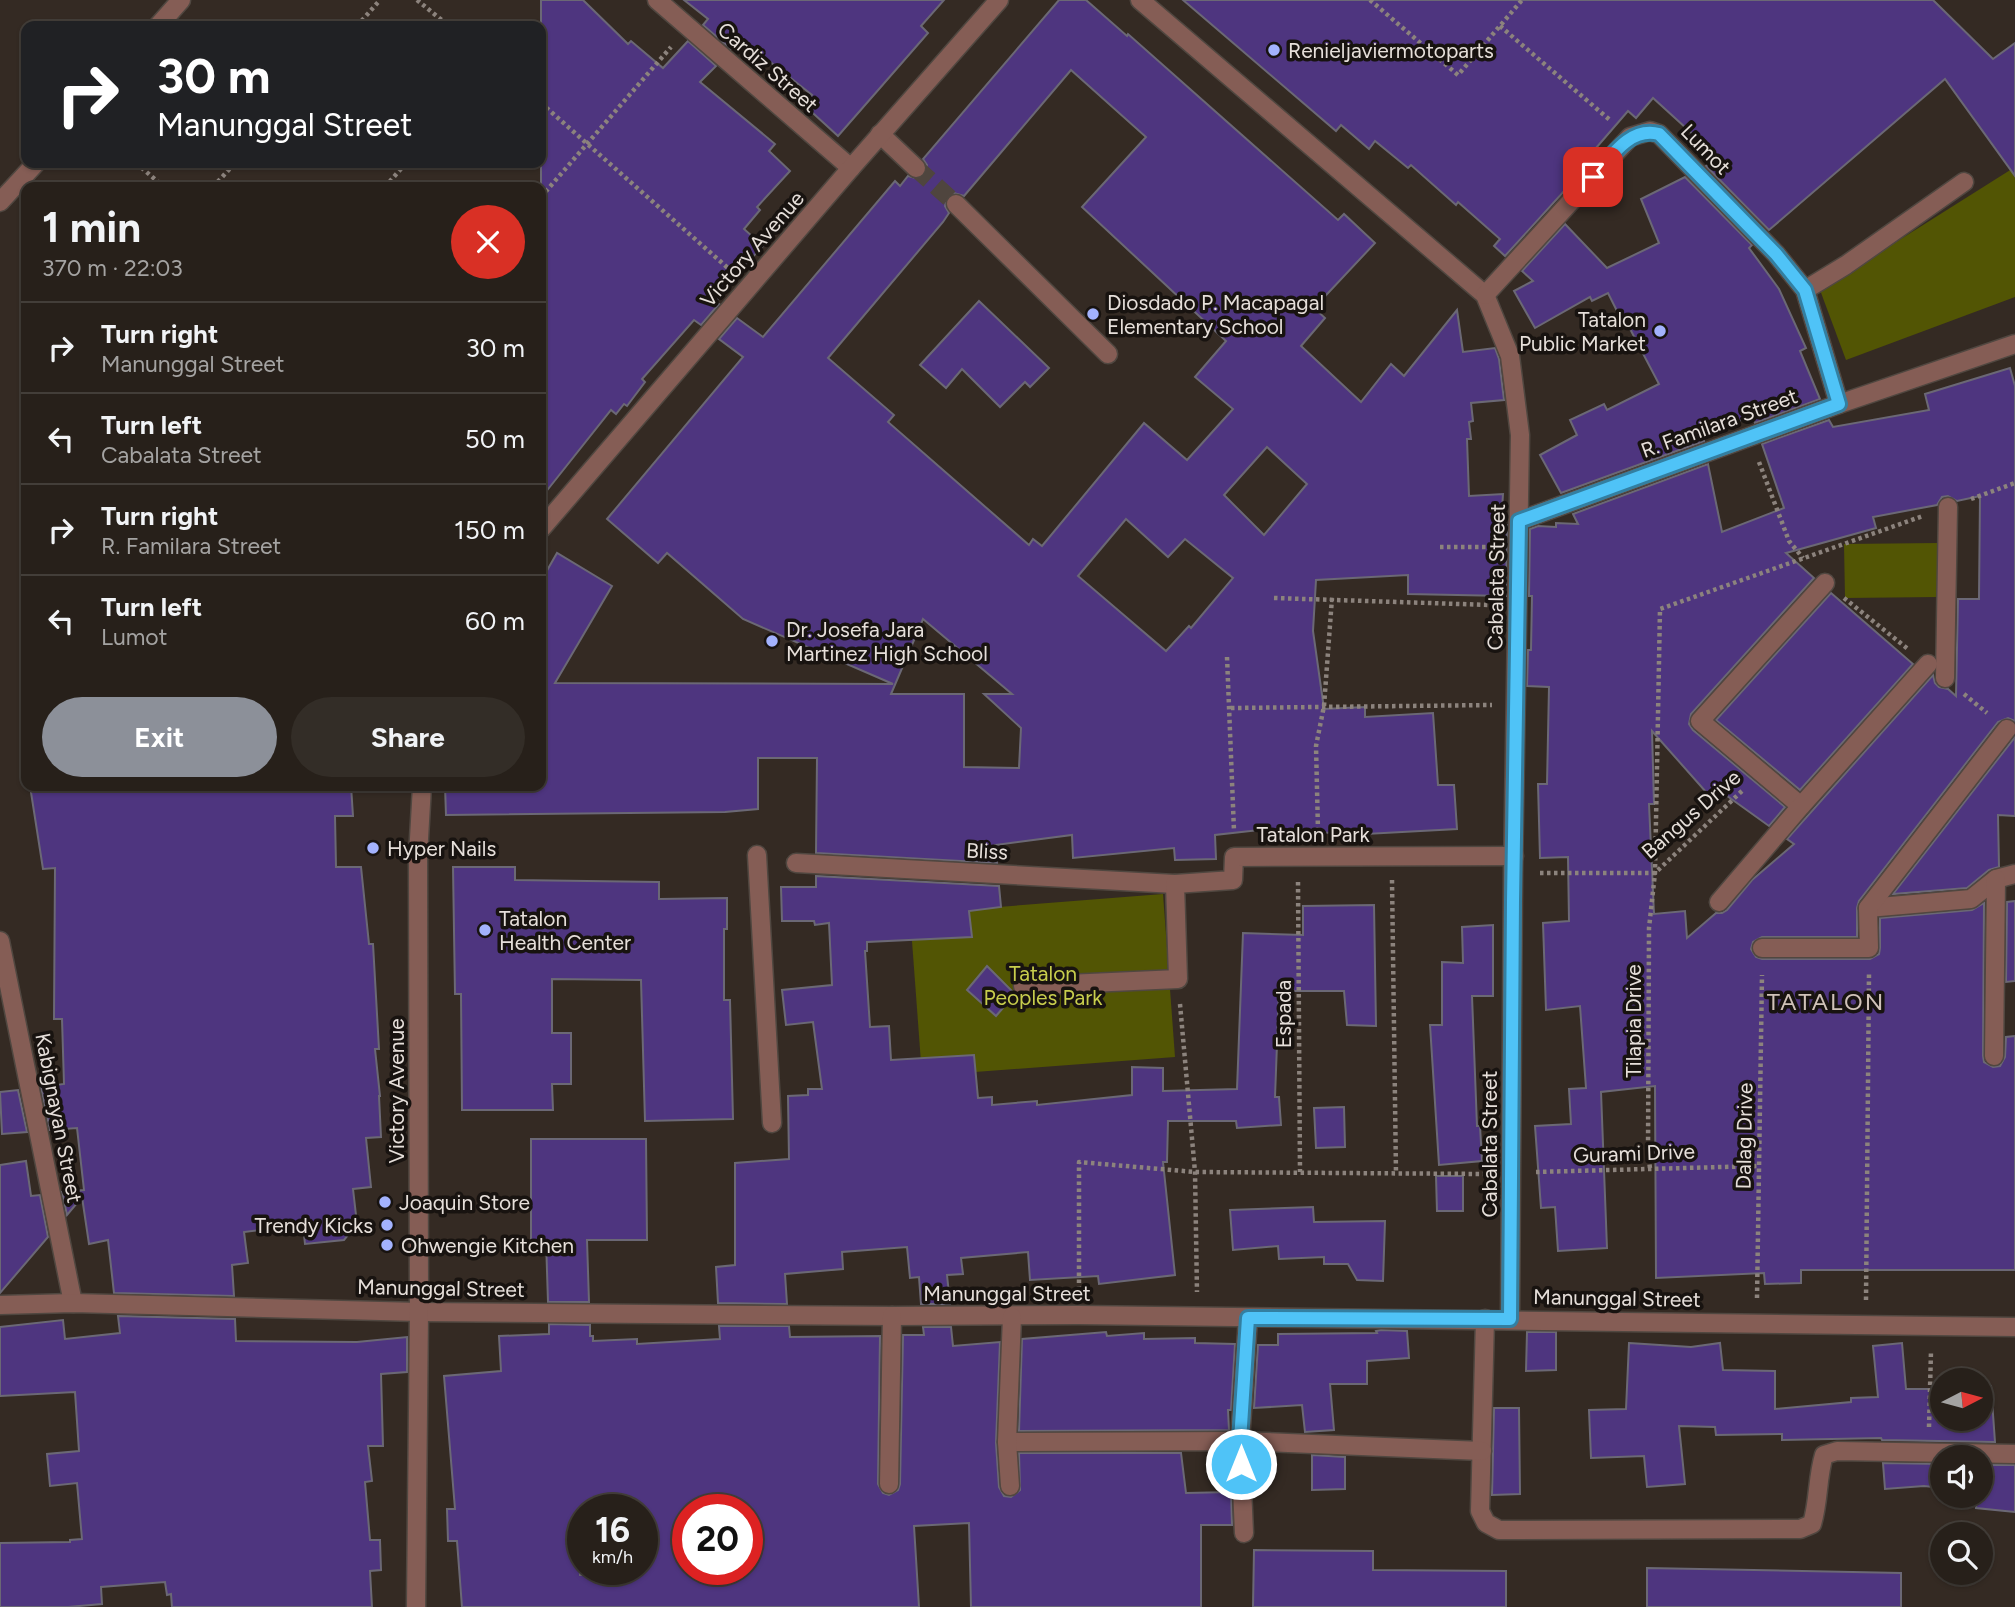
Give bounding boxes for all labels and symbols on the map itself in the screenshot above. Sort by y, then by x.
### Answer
street label: Cardiz Street [713,17,823,117]
place label: Renieljaviermotoparts [1288,38,1494,63]
marker: Renieljaviermotoparts [1266,42,1282,58]
street label: Lumot [1676,119,1736,180]
pin [1563,147,1623,207]
street label: Victory Avenue [695,186,809,312]
place label: Diosdado P. Macapagal Elementary School [1107,290,1324,339]
marker: Diosdado P. Macapagal Elementary School [1085,306,1101,322]
place label: Tatalon Public Market [1519,307,1646,356]
marker: Tatalon Public Market [1652,323,1668,339]
street label: R. Familara Street [1637,383,1801,463]
street label: Cabalata Street [1482,503,1510,651]
place label: Dr. Josefa Jara Martinez High School [786,617,988,666]
marker: Dr. Josefa Jara Martinez High School [764,633,780,649]
street label: Bangus Drive [1636,764,1746,864]
street label: Tatalon Park [1256,822,1370,847]
place label: Hyper Nails [387,836,496,861]
street label: Bliss [965,837,1009,865]
marker: Hyper Nails [365,840,381,856]
place label: Tatalon Health Center [499,906,631,955]
marker: Tatalon Health Center [477,922,493,938]
park label: Tatalon Peoples Park [983,961,1103,1010]
street label: Tilapia Drive [1621,964,1646,1078]
street label: Espada [1271,980,1296,1048]
district label: TATALON [1767,987,1885,1016]
street label: Victory Avenue [384,1018,409,1164]
street label: Kabignayan Street [30,1031,88,1205]
street label: Cabalata Street [1477,1071,1502,1217]
street label: Dalag Drive [1731,1083,1757,1189]
street label: Gurami Drive [1573,1138,1695,1168]
place label: Joaquin Store [399,1190,530,1215]
marker: Joaquin Store [377,1194,393,1210]
place label: Trendy Kicks [255,1213,373,1238]
marker: Trendy Kicks [379,1217,395,1233]
place label: Ohwengie Kitchen [401,1233,574,1258]
marker: Ohwengie Kitchen [379,1237,395,1253]
street label: Manunggal Street [357,1274,525,1302]
street label: Manunggal Street [923,1281,1091,1306]
street label: Manunggal Street [1533,1284,1701,1312]
north arrow [1930,1368,1993,1432]
position arrow [1204,1427,1278,1501]
speed limit sign: 20 [672,1494,763,1585]

